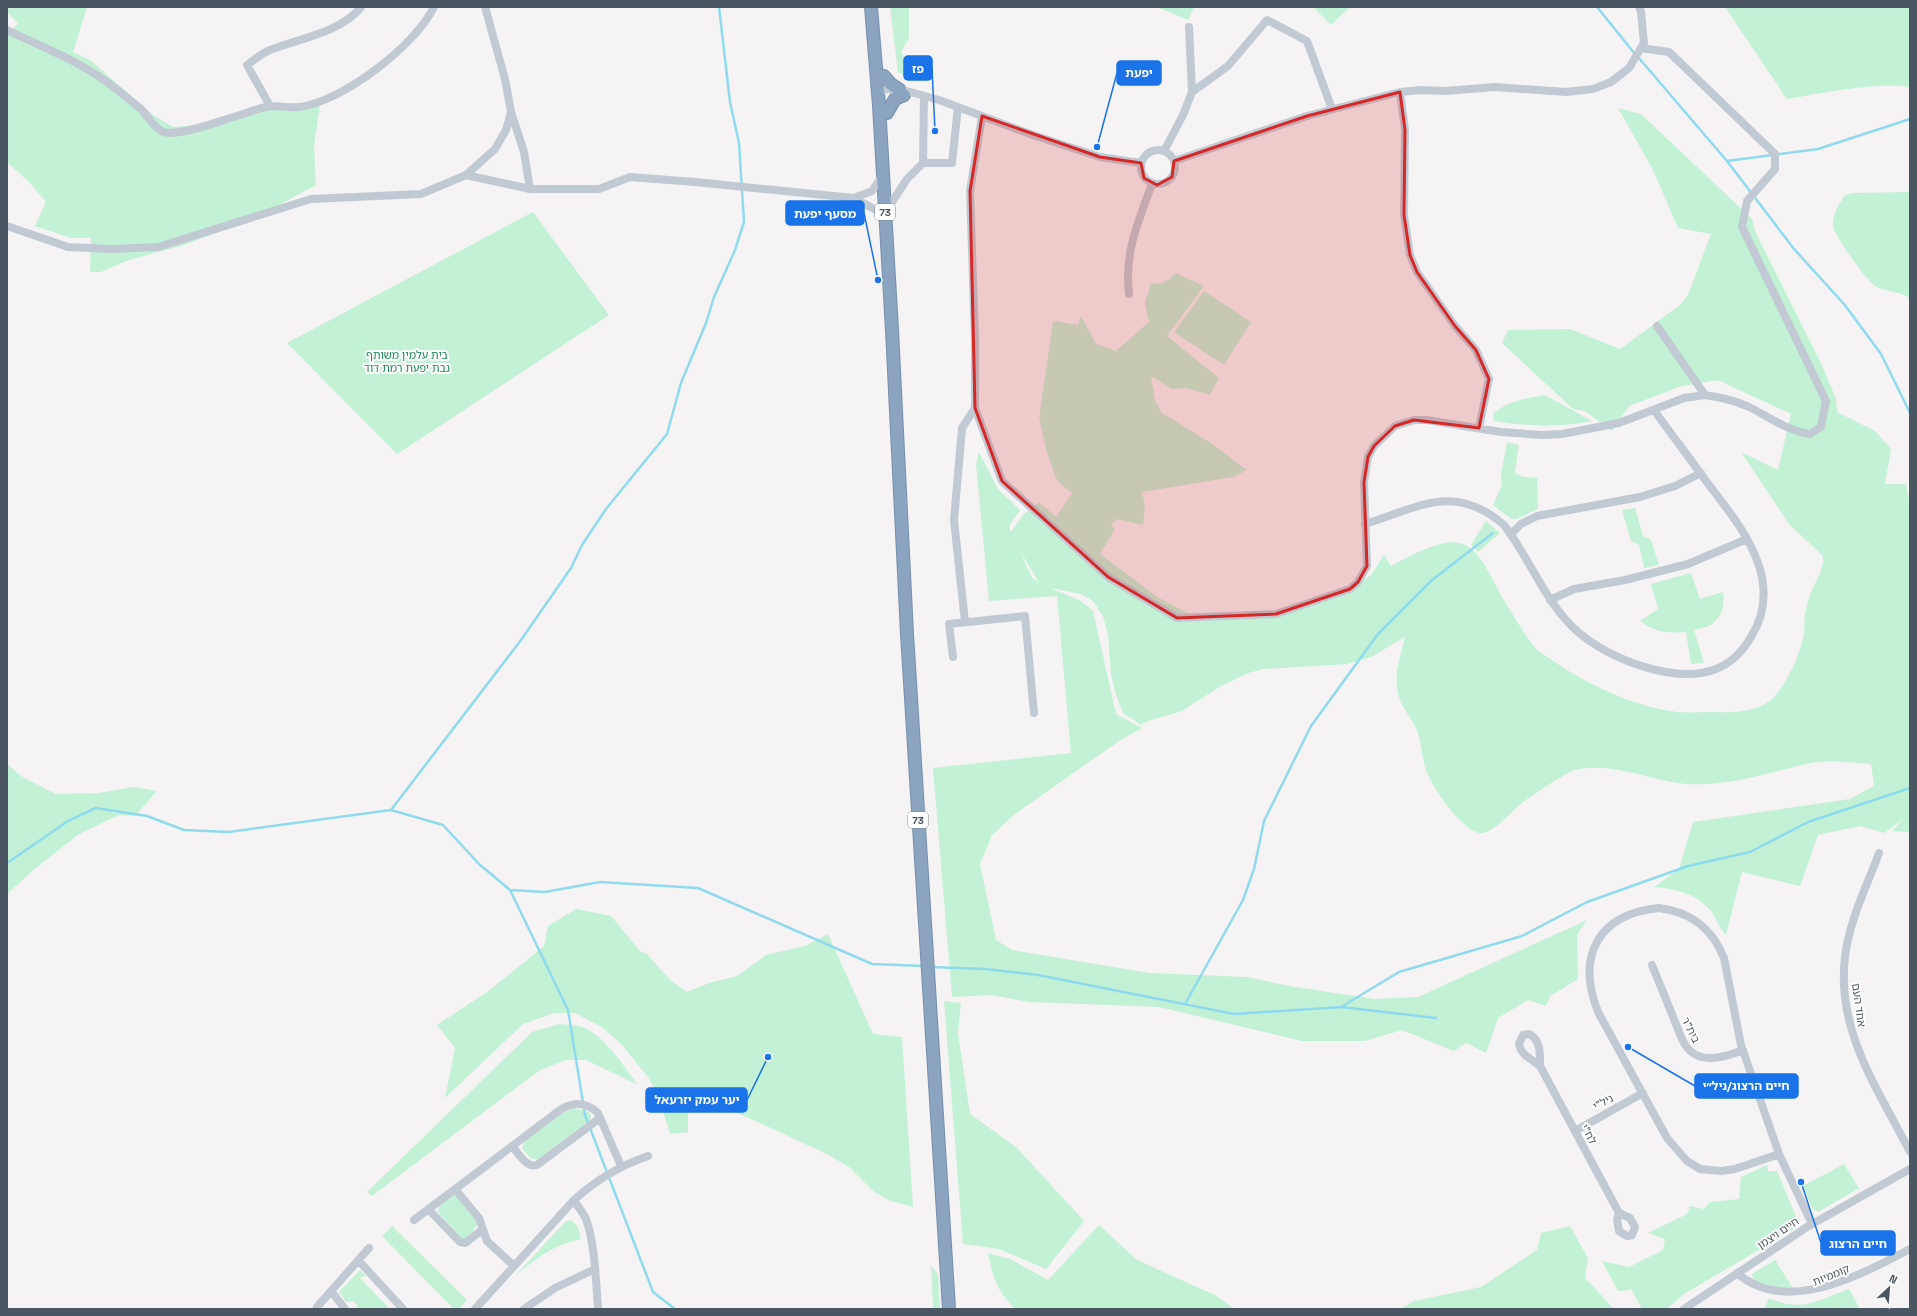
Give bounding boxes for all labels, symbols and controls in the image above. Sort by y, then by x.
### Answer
callout: פז [904,56,932,80]
text: פז [912,61,924,77]
callout: יפעת [1117,61,1161,85]
text: יפעת [1125,65,1153,81]
callout: מסעף יפעת [786,201,864,225]
road number: 73 [875,204,895,220]
text: מסעף יפעת [794,206,857,222]
park label: בית עלמין משותף גבת יפעת רמת דוד [364,348,450,375]
road number: 73 [908,812,928,828]
street label: אחד העם [1849,982,1869,1028]
street label: בית"ר [1679,1015,1703,1045]
callout: חיים הרצוג/ניל״י [1695,1074,1798,1098]
text: חיים הרצוג/ניל״י [1702,1078,1790,1094]
callout: יער עמק יזרעאל [646,1088,747,1112]
street label: ניל"י [1590,1091,1616,1113]
text: יער עמק יזרעאל [654,1092,740,1108]
street label: לח"י [1578,1121,1600,1147]
street label: חיים ויצמן [1754,1214,1802,1252]
callout: חיים הרצוג [1821,1231,1895,1255]
text: חיים הרצוג [1829,1236,1887,1252]
street label: קוממיות [1810,1261,1852,1289]
north arrow [1869,1268,1909,1308]
text: N [1887,1271,1900,1287]

